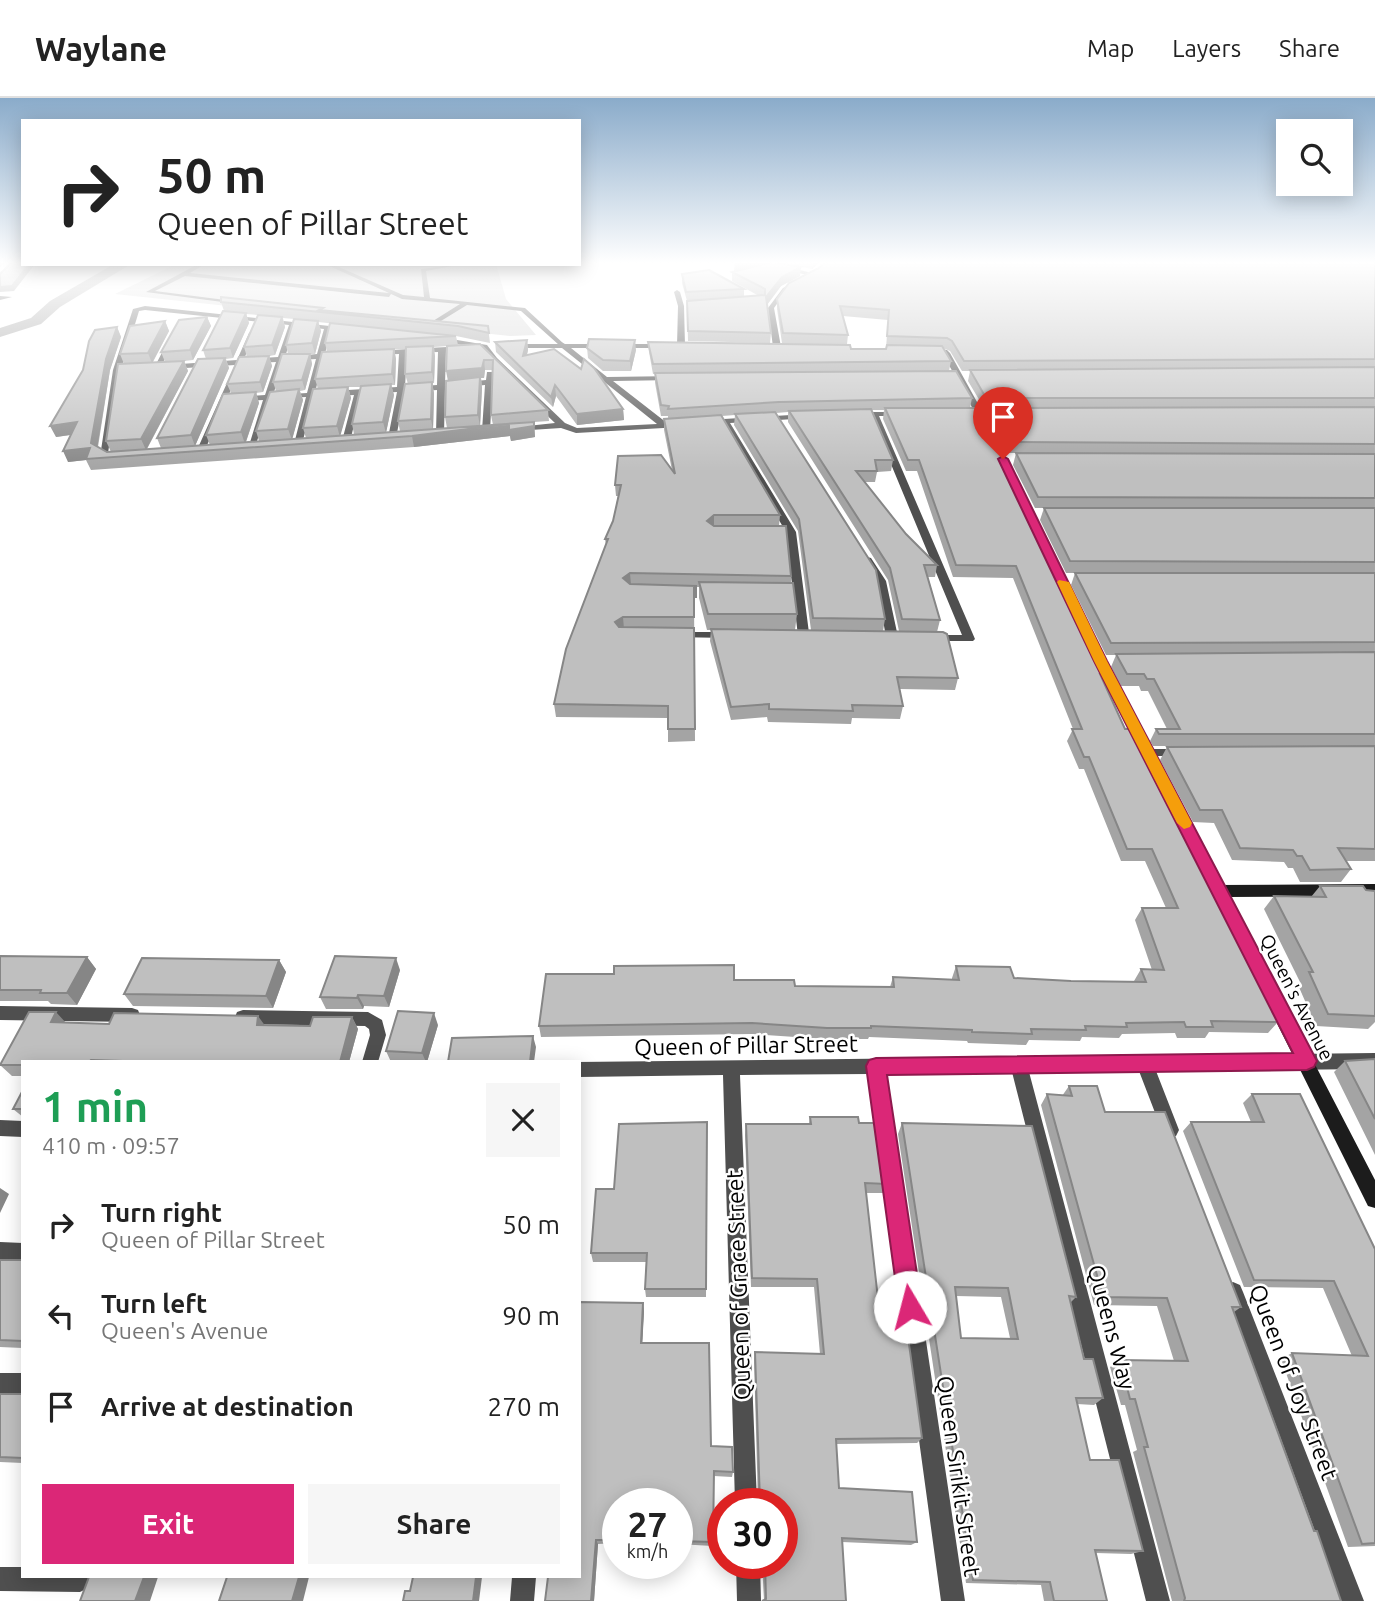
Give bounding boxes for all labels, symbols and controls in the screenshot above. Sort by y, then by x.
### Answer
text: Waylane [35,30,167,67]
text: Map [1087,35,1134,62]
text: Layers [1172,35,1241,62]
text: Share [1279,35,1340,62]
map controls [1276,119,1353,196]
button: search [1276,119,1353,196]
icon: right [42,147,133,238]
text: 50 m [157,147,266,202]
text: Queen of Pillar Street [157,205,468,241]
pin [973,387,1033,459]
icon: arrive [984,398,1022,436]
street label: Queen's Avenue [1256,930,1338,1064]
street label: Queen of Pillar Street [634,1031,858,1059]
text: 1 min [42,1083,148,1130]
button: close [486,1083,560,1157]
text: 410 m · 09:57 [42,1133,180,1158]
street label: Queen of Grace Street [721,1169,755,1401]
text: Turn right [101,1198,222,1227]
icon: right [42,1206,80,1244]
text: 50 m [502,1210,560,1239]
text: Queen of Pillar Street [101,1227,325,1252]
street label: Queens Way [1083,1262,1141,1392]
position arrow [873,1270,947,1344]
street label: Queen of Joy Street [1245,1281,1343,1483]
text: Turn left [101,1289,207,1318]
icon: left [42,1297,80,1335]
text: 90 m [502,1301,560,1330]
text: Queen's Avenue [101,1318,268,1343]
street label: Queen Sirikit Street [933,1374,985,1578]
icon: arrive [42,1388,80,1426]
text: Arrive at destination [101,1392,354,1421]
text: 270 m [488,1392,560,1421]
button: Exit [42,1484,294,1564]
button: Share [308,1484,560,1564]
speed limit sign: 30 [707,1488,798,1579]
text: 27 [628,1504,667,1544]
text: km/h [627,1541,668,1561]

